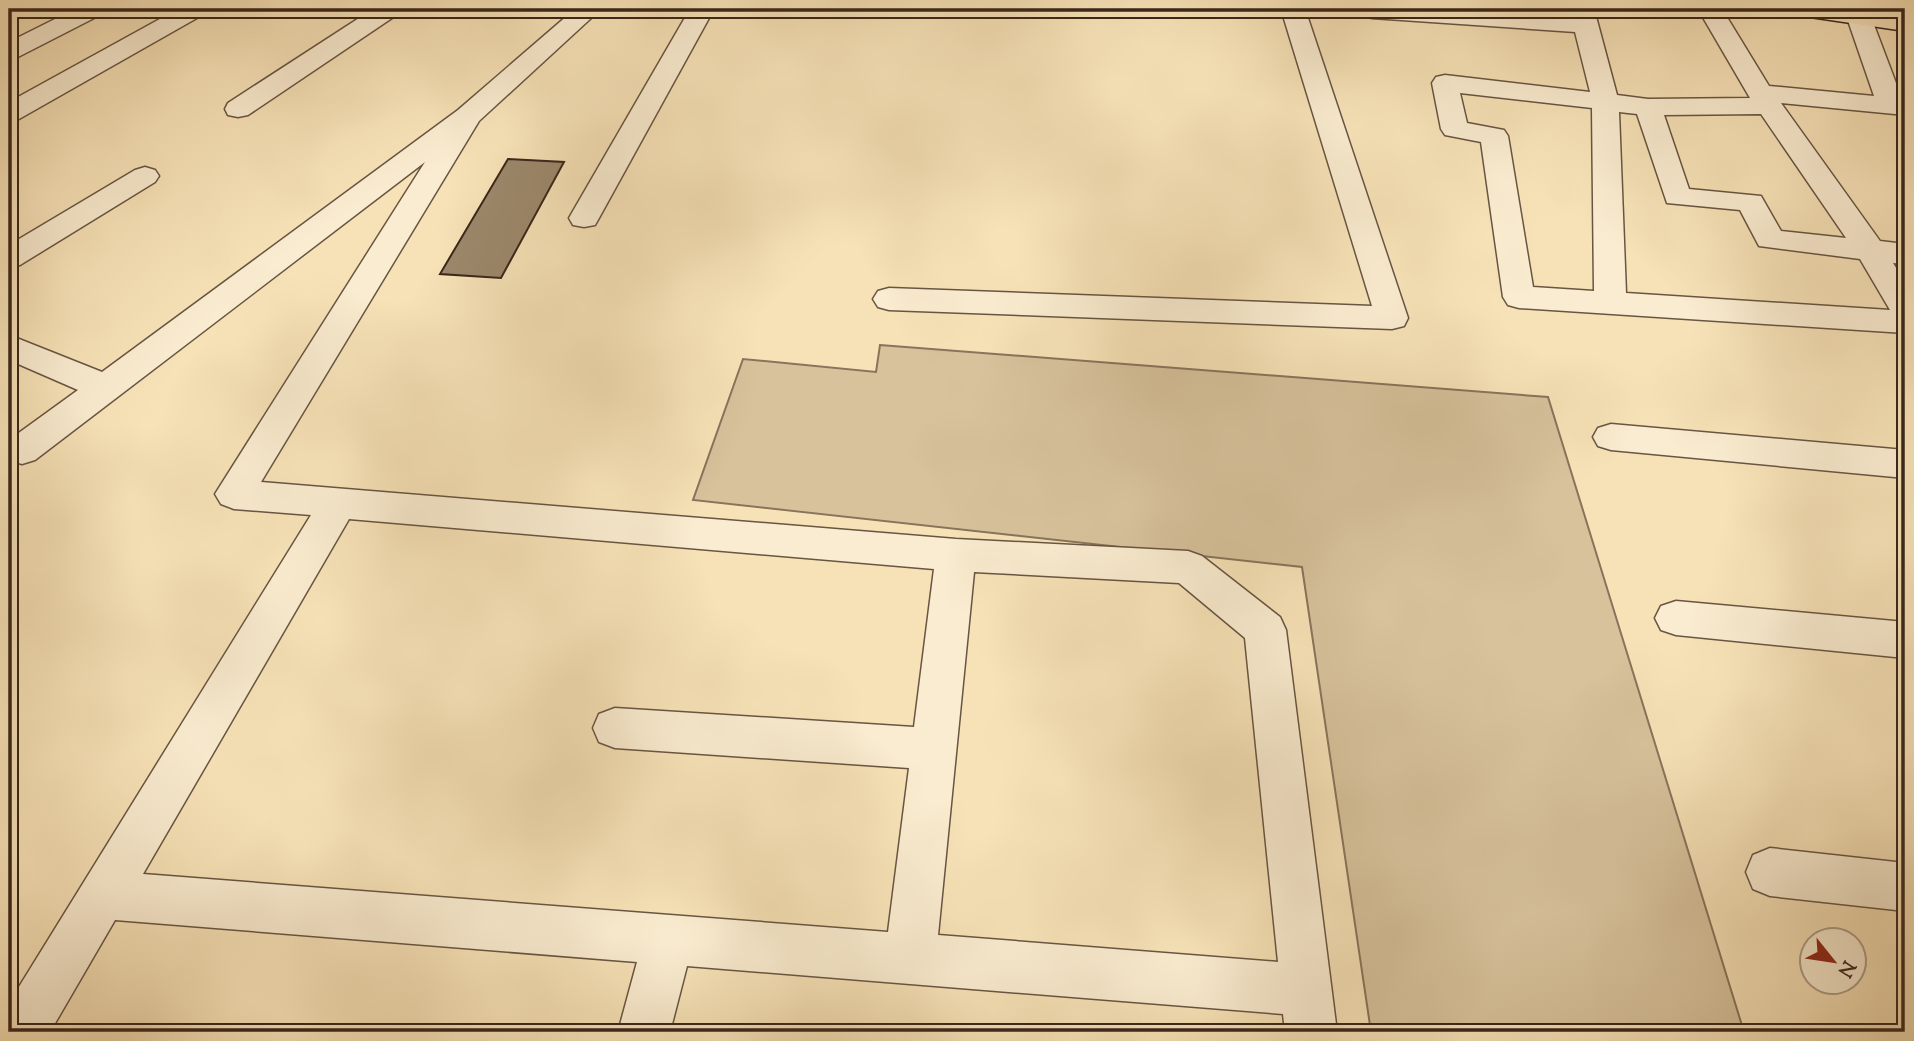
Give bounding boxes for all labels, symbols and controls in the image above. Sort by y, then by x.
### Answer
north arrow [1798,926,1868,996]
text: N [1830,955,1861,982]

